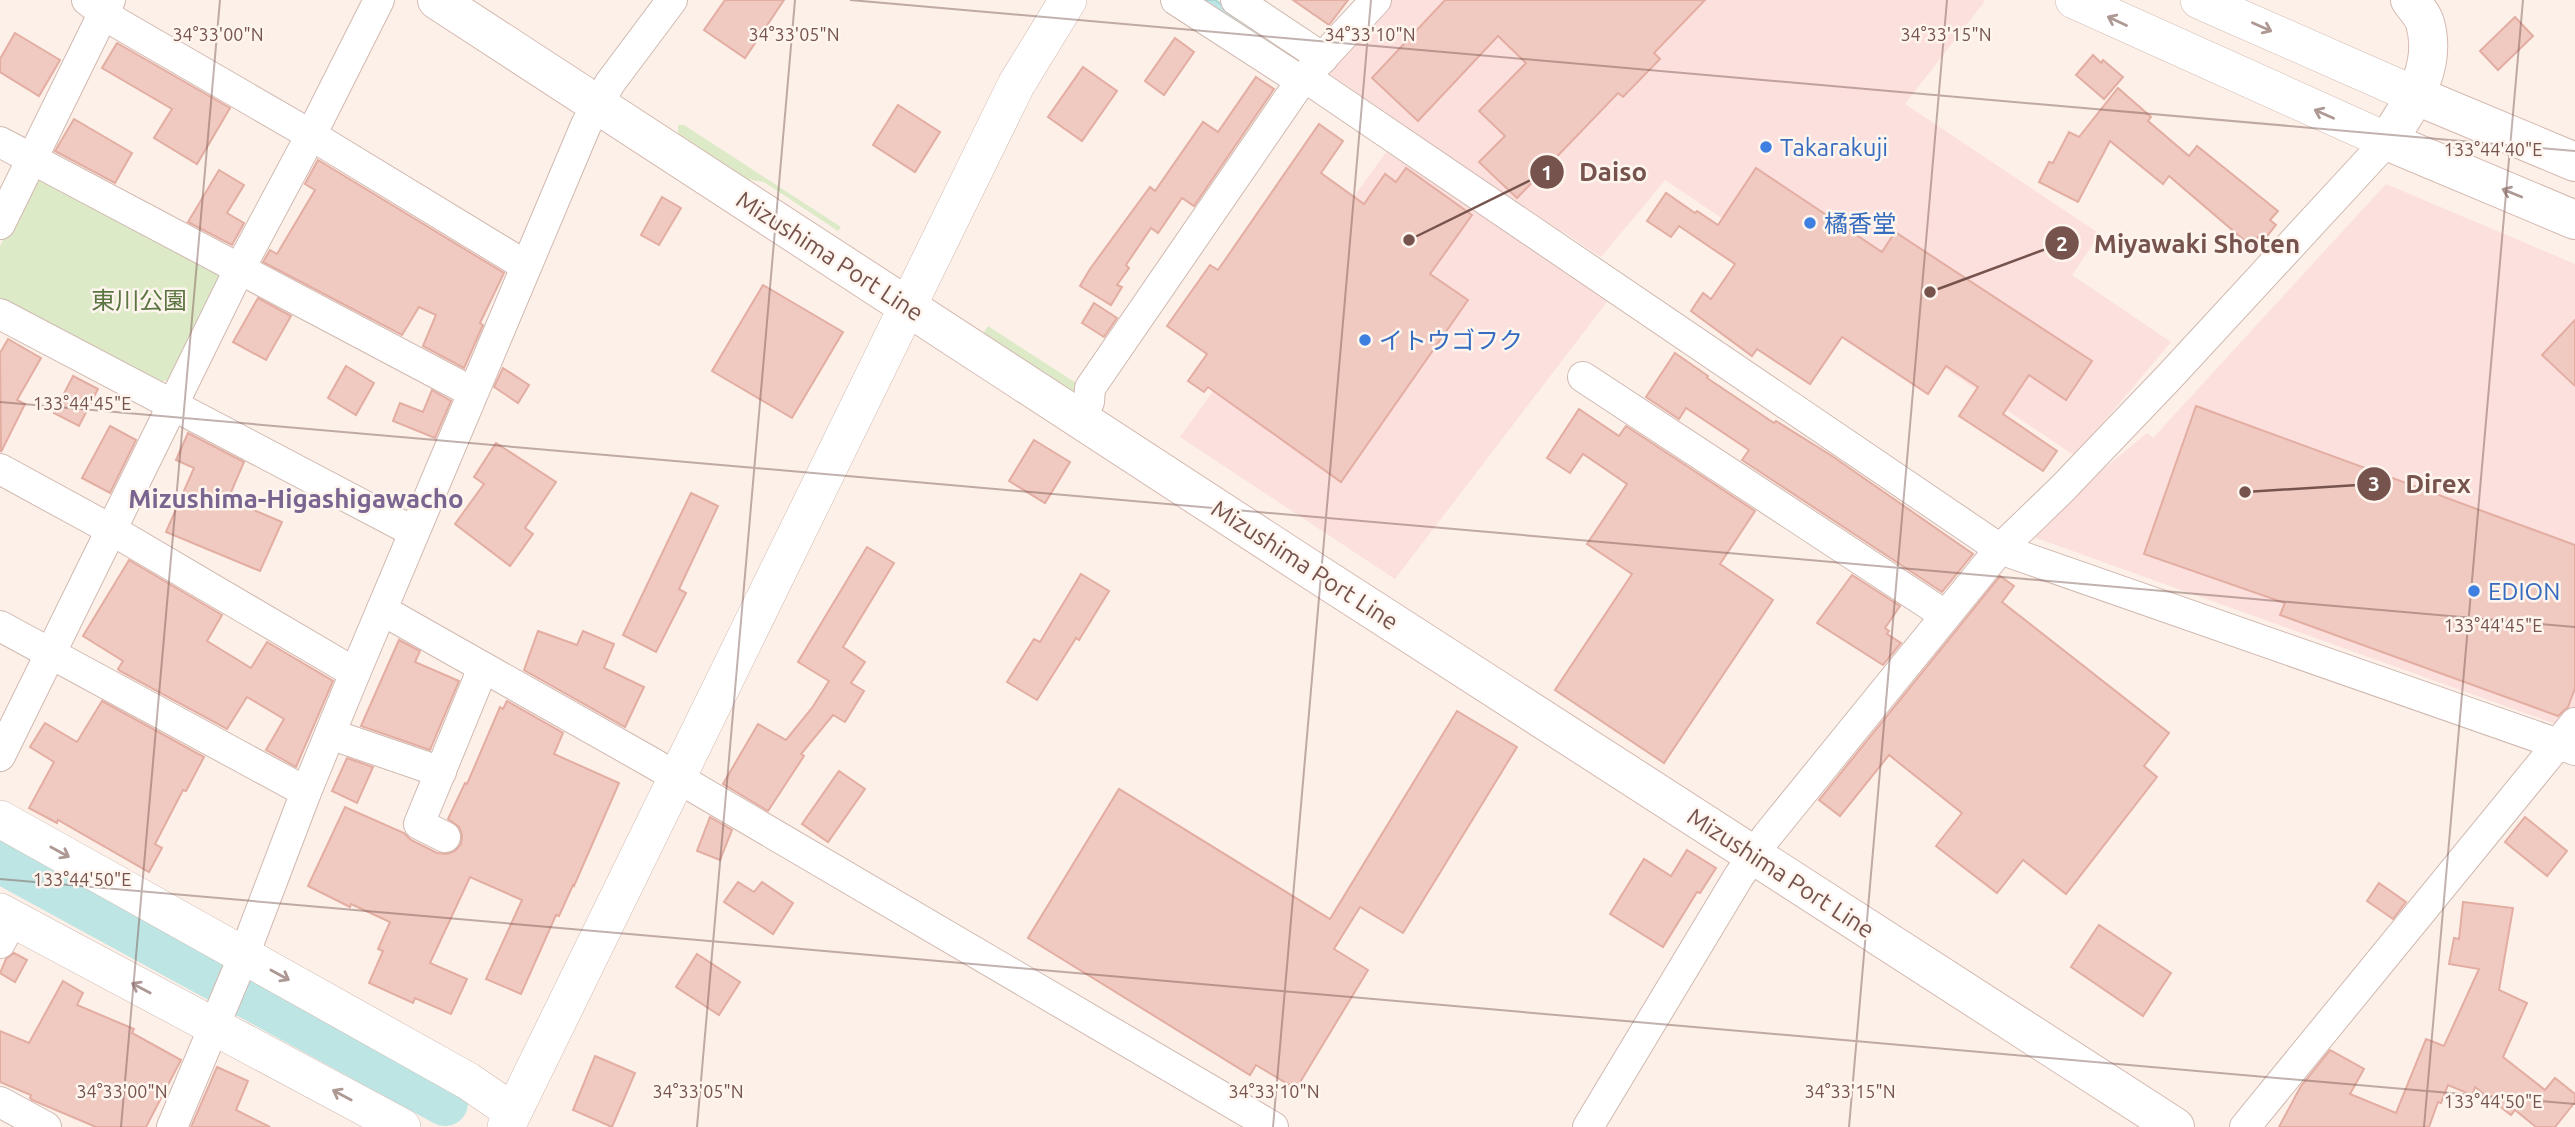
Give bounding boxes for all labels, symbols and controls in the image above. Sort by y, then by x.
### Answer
one-way arrow [2107,14,2128,27]
one-way arrow [2251,22,2272,35]
text: 34°33'00"N [172,24,264,44]
text: 34°33'05"N [748,24,840,44]
text: 34°33'10"N [1324,24,1416,44]
text: 34°33'15"N [1900,24,1992,44]
one-way arrow [2314,107,2336,120]
place label: Takarakuji [1780,134,1888,161]
marker: Takarakuji [1758,139,1774,155]
text: 133°44'40"E [2444,139,2542,159]
callout: Daiso [1530,149,1661,196]
text: Daiso [1579,157,1647,186]
text: 1 [1541,160,1553,184]
street label: Mizushima Port Line [732,186,928,326]
one-way arrow [2502,186,2523,199]
place label: 橘香堂 [1824,210,1896,237]
marker: 橘香堂 [1802,215,1818,231]
callout: Miyawaki Shoten [2045,220,2314,267]
text: Miyawaki Shoten [2094,229,2300,258]
text: 2 [2056,231,2068,255]
park label: 東川公園 [91,287,187,314]
place label: イトウゴフク [1379,327,1523,354]
marker: イトウゴフク [1357,332,1373,348]
text: 133°44'45"E [33,393,131,413]
callout: Direx [2356,460,2485,507]
text: Direx [2405,469,2471,498]
text: 3 [2368,471,2380,495]
district label: Mizushima-Higashigawacho [128,484,464,513]
street label: Mizushima Port Line [1207,495,1403,635]
place label: EDION [2488,578,2560,605]
marker: EDION [2466,583,2482,599]
text: 133°44'45"E [2444,615,2542,635]
street label: Mizushima Port Line [1683,803,1879,943]
one-way arrow [49,845,69,859]
text: 133°44'50"E [33,869,131,889]
one-way arrow [269,969,290,982]
one-way arrow [131,981,152,994]
text: 34°33'00"N [76,1081,168,1101]
text: 34°33'05"N [652,1081,744,1101]
text: 34°33'10"N [1228,1081,1320,1101]
text: 34°33'15"N [1804,1081,1896,1101]
one-way arrow [332,1088,353,1101]
text: 133°44'50"E [2444,1091,2542,1111]

